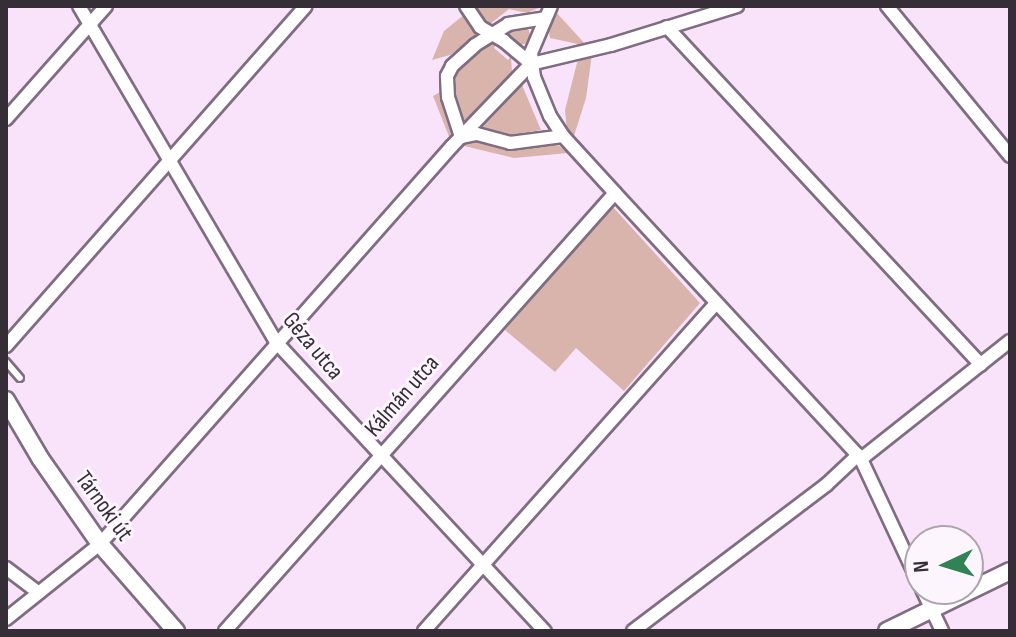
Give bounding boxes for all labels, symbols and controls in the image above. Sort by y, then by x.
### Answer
street label: Géza utca [277,306,349,386]
street label: Kálmán utca [359,349,445,443]
street label: Tárnoki út [69,465,139,547]
north arrow [904,525,984,605]
text: N [908,560,935,573]

